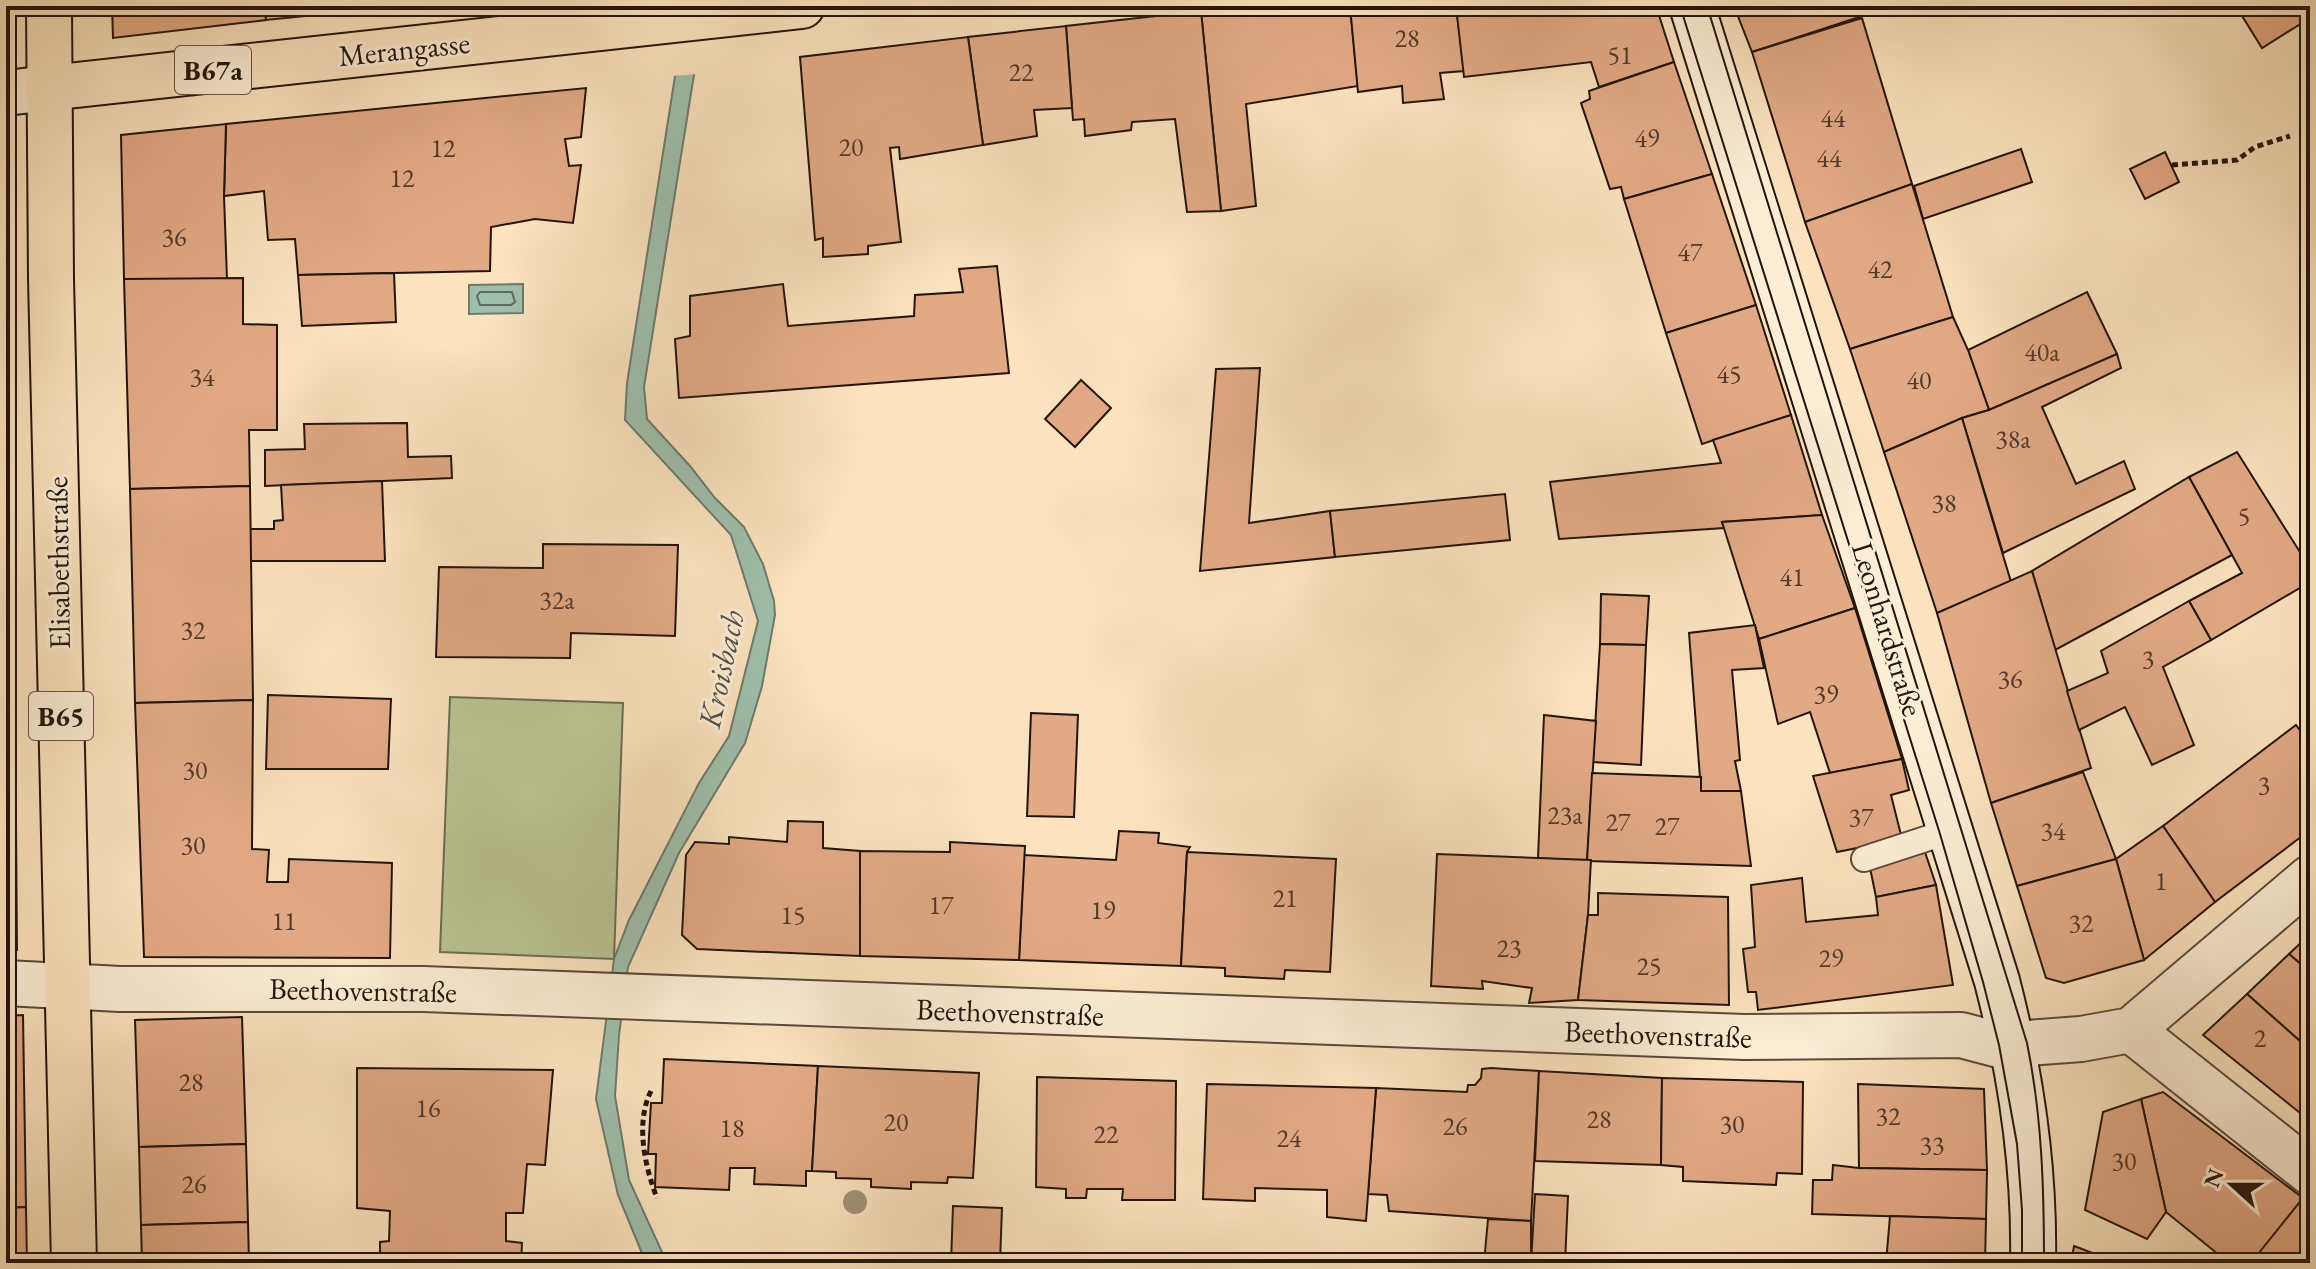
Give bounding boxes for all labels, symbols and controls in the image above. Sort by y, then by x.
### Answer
house number: 28 [1395,21,1419,55]
street label: Merangasse [336,23,472,75]
house number: 51 [1608,38,1632,72]
road number: B67a [175,46,251,94]
house number: 22 [1009,55,1034,89]
house number: 44 [1821,101,1846,135]
house number: 49 [1635,121,1660,155]
house number: 20 [839,130,863,164]
house number: 12 [431,131,456,165]
house number: 44 [1817,141,1842,175]
house number: 12 [390,161,415,195]
house number: 36 [162,220,186,254]
house number: 47 [1678,235,1703,269]
house number: 42 [1868,252,1893,286]
house number: 40a [2024,335,2060,369]
house number: 45 [1717,357,1741,391]
house number: 34 [190,360,215,394]
house number: 40 [1907,363,1931,397]
house number: 38a [1995,422,2031,456]
street label: Elisabethstraße [37,476,79,650]
house number: 38 [1932,486,1956,520]
house number: 5 [2238,499,2250,533]
street label: Leonhardstraße [1843,537,1933,721]
house number: 41 [1780,560,1804,594]
house number: 32a [539,583,575,617]
water label: Kroisbach [688,606,754,733]
house number: 32 [181,613,206,647]
house number: 3 [2142,642,2154,676]
house number: 36 [1998,662,2022,696]
house number: 39 [1814,677,1839,711]
road number: B65 [29,692,93,740]
house number: 30 [183,753,207,787]
house number: 3 [2258,768,2270,802]
house number: 23a [1547,798,1583,832]
house number: 37 [1849,800,1874,834]
house number: 27 [1606,805,1631,839]
house number: 27 [1655,809,1680,843]
house number: 34 [2041,814,2066,848]
house number: 30 [181,828,205,862]
house number: 1 [2155,864,2167,898]
house number: 21 [1273,881,1297,915]
house number: 17 [929,888,954,922]
house number: 19 [1091,893,1116,927]
house number: 15 [781,898,805,932]
house number: 11 [272,904,296,938]
house number: 32 [2069,906,2094,940]
house number: 23 [1497,931,1521,965]
house number: 29 [1819,941,1844,975]
house number: 25 [1637,949,1661,983]
street label: Beethovenstraße [269,969,457,1011]
street label: Beethovenstraße [915,989,1105,1035]
street label: Beethovenstraße [1563,1011,1753,1057]
house number: 2 [2254,1021,2267,1055]
house number: 28 [179,1065,203,1099]
house number: 16 [416,1091,440,1125]
house number: 32 [1876,1099,1901,1133]
house number: 28 [1587,1102,1611,1136]
house number: 20 [884,1105,908,1139]
house number: 30 [1720,1107,1744,1141]
house number: 26 [1443,1109,1467,1143]
house number: 18 [720,1111,744,1145]
house number: 22 [1094,1117,1119,1151]
house number: 24 [1277,1121,1302,1155]
house number: 33 [1920,1128,1944,1162]
house number: 30 [2112,1144,2136,1178]
north arrow [2192,1145,2272,1225]
text: N [2197,1164,2231,1192]
house number: 26 [182,1167,206,1201]

